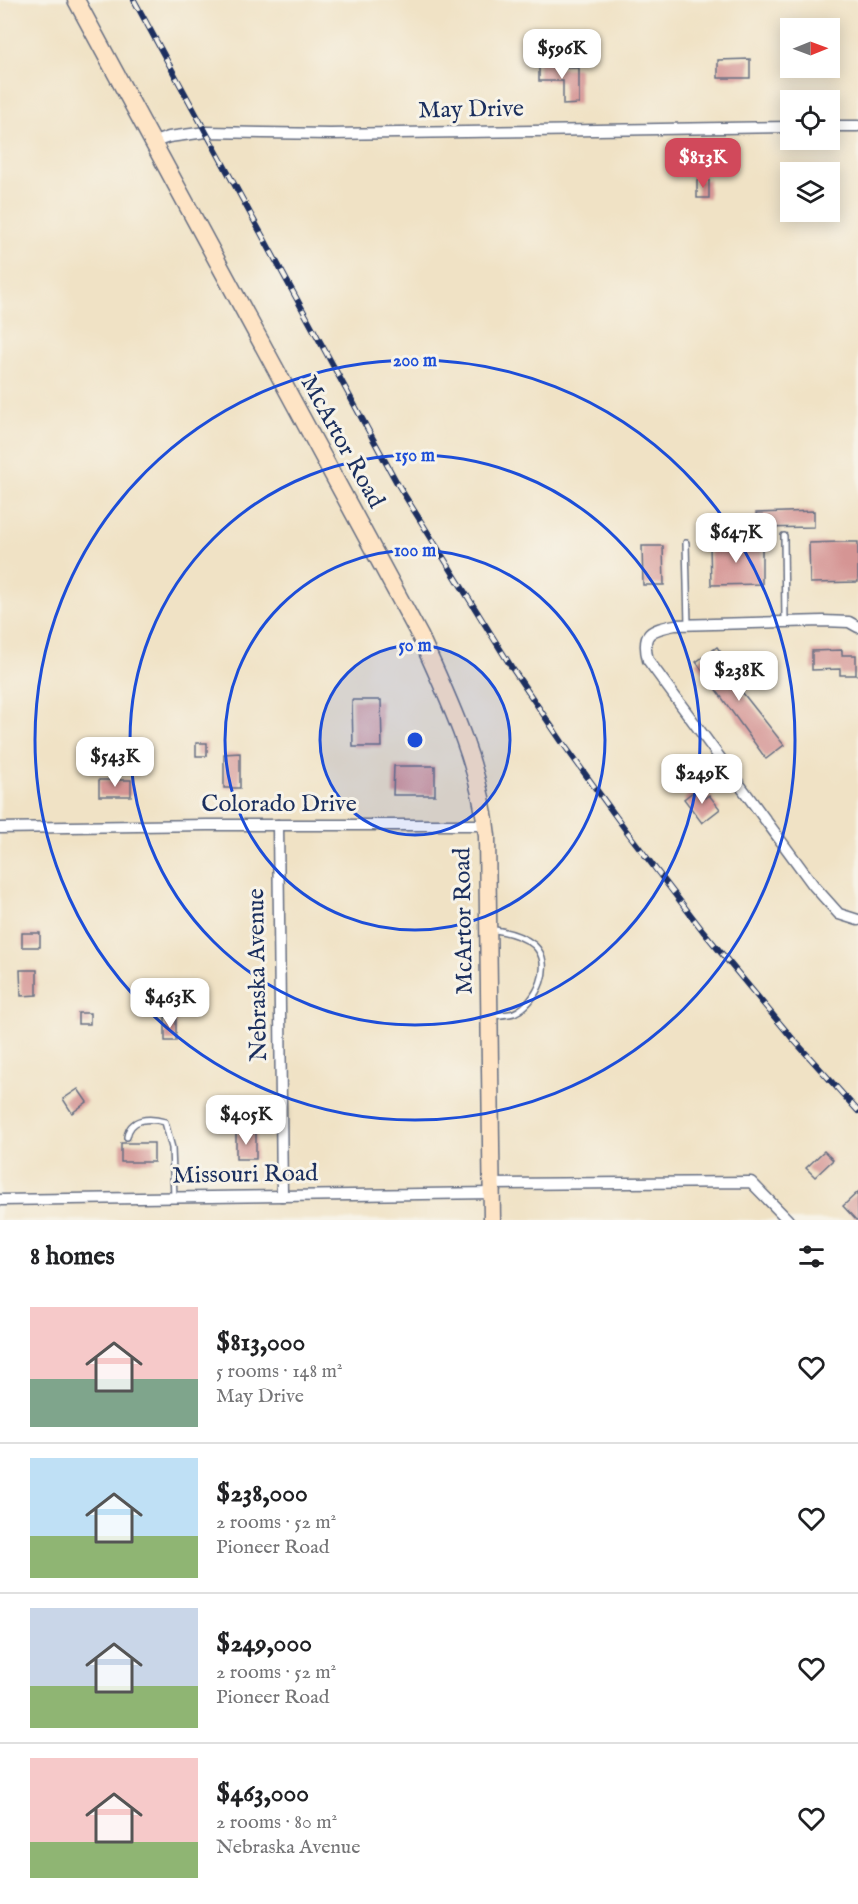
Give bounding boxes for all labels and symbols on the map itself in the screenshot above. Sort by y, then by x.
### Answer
north arrow [780,18,840,78]
pin: $596K [520,29,604,80]
street label: May Drive [418,94,524,126]
pin: $813K [661,138,745,189]
text: 200 m [393,350,437,373]
street label: McArtor Road [293,370,391,514]
text: 150 m [395,445,435,468]
pin: $647K [694,513,778,564]
text: 100 m [394,540,436,563]
text: 50 m [398,635,432,658]
pin: $238K [697,651,781,702]
centre of rings [405,730,425,750]
pin: $543K [73,737,157,788]
pin: $249K [660,754,744,805]
street label: Colorado Drive [201,789,357,820]
street label: McArtor Road [447,847,481,995]
street label: Nebraska Avenue [241,888,275,1062]
pin: $463K [128,978,212,1029]
pin: $405K [204,1095,288,1146]
street label: Missouri Road [172,1158,318,1192]

